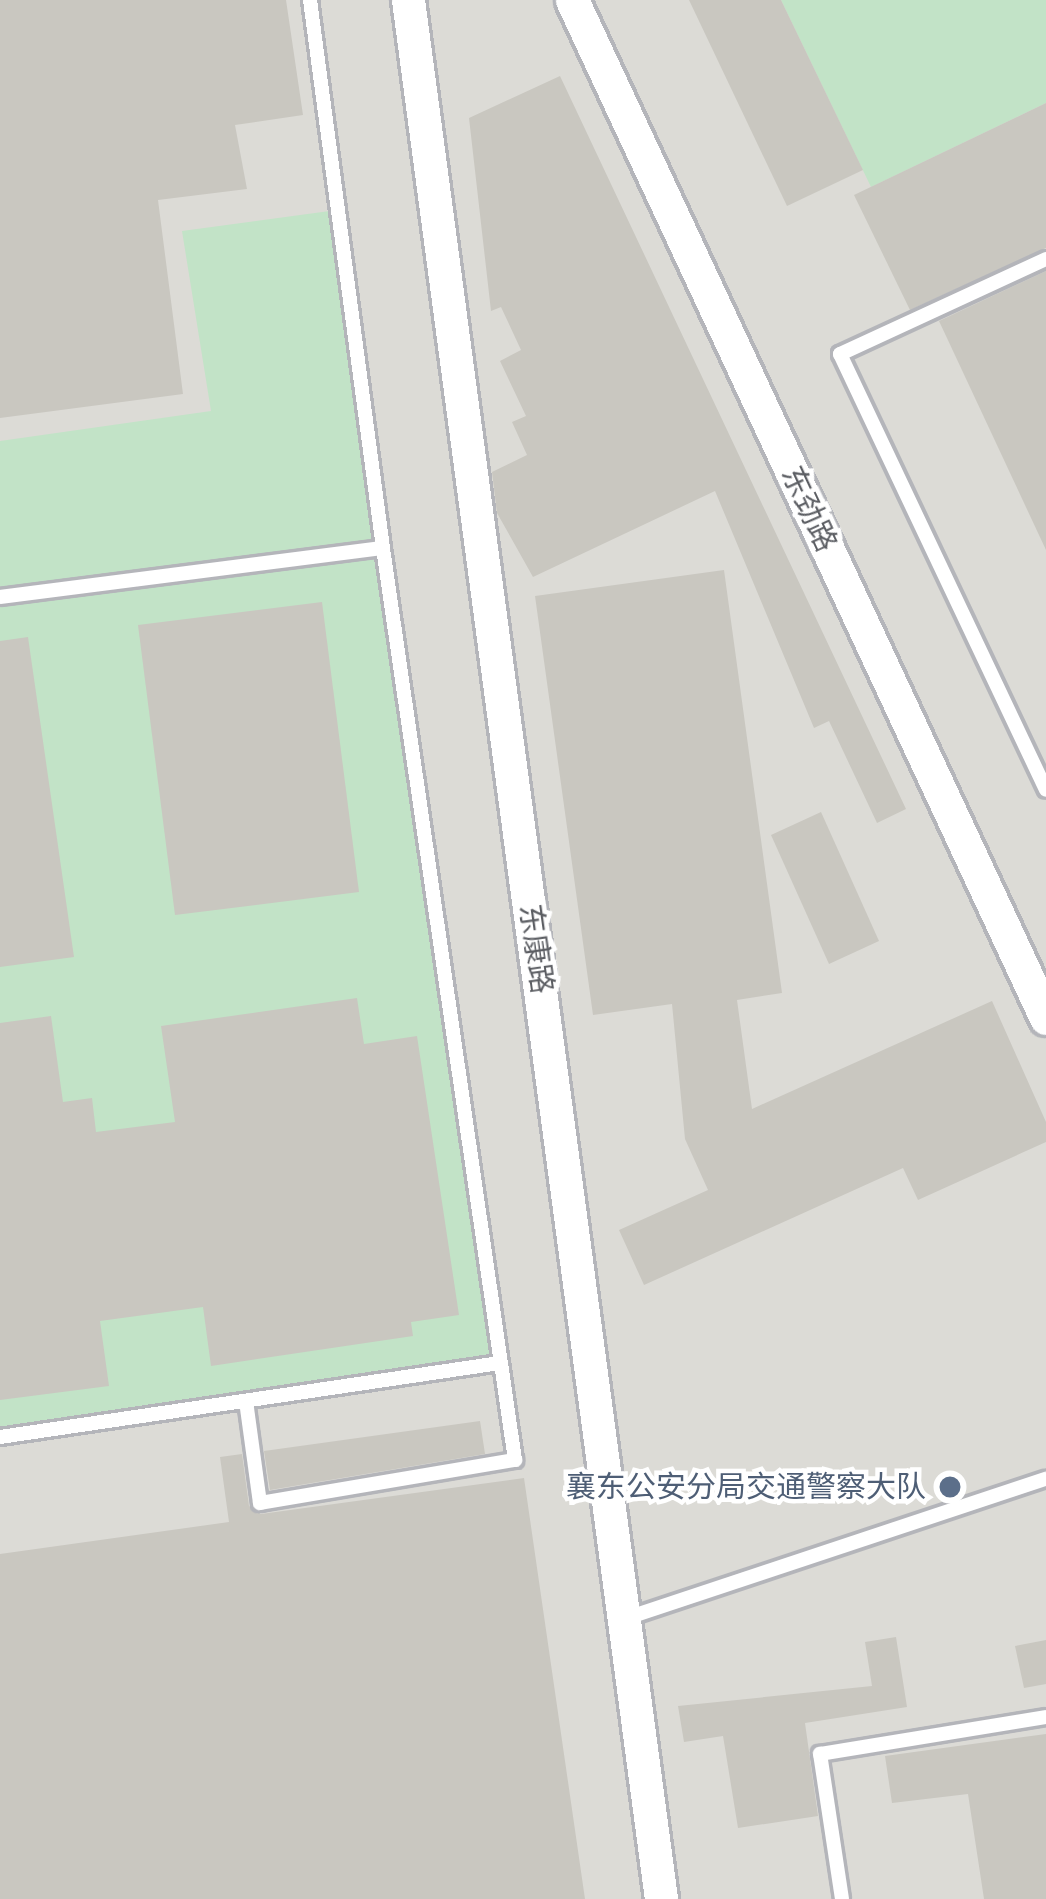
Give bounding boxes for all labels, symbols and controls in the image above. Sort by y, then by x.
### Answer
street label: 东劲路 [774,461,844,557]
street label: 东康路 [512,902,560,996]
place label: 襄东公安分局交通警察大队 [566,1469,926,1505]
marker: 襄东公安分局交通警察大队 [937,1474,963,1500]

